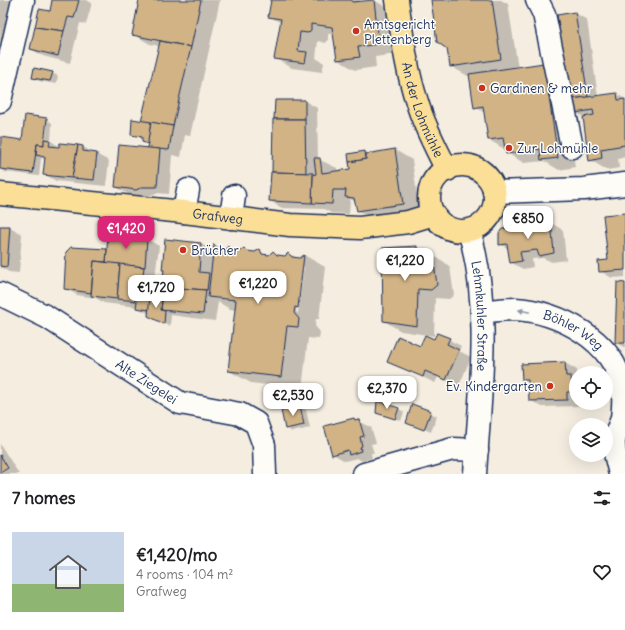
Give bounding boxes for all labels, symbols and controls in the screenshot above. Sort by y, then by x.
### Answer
place label: Amtsgericht Plettenberg [364,16,435,48]
marker: Amtsgericht Plettenberg [351,26,361,36]
street label: An der Lohmühle [398,61,447,160]
place label: Gardinen & mehr [490,80,593,97]
marker: Gardinen & mehr [477,83,487,93]
place label: Zur Lohmühle [517,140,598,157]
marker: Zur Lohmühle [504,143,514,153]
street label: Grafweg [192,205,244,228]
pin: €850 [504,206,552,240]
text: €850 [512,210,544,227]
pin: €1,420 [93,216,159,250]
text: €1,420 [106,220,146,237]
place label: Brücher [191,242,239,259]
marker: Brücher [178,245,188,255]
pin: €1,220 [372,248,438,282]
text: €1,220 [386,252,424,269]
street label: Lehmkuhler Straße [467,259,491,372]
pin: €1,220 [225,271,291,305]
pin: €1,720 [123,275,189,309]
text: €1,220 [239,275,277,292]
text: €1,720 [137,279,175,296]
street label: Böhler Weg [541,306,607,354]
one-way arrow [518,308,530,314]
street label: Alte Ziegelei [112,356,181,408]
map controls [569,366,613,462]
button: locate [569,366,613,410]
pin: €2,370 [354,376,420,410]
place label: Ev. Kindergarten [446,378,542,395]
text: €2,370 [367,380,407,397]
marker: Ev. Kindergarten [545,381,555,391]
pin: €2,530 [260,383,326,417]
text: €2,530 [272,387,314,404]
button: layers [569,418,613,462]
text: 7 homes [12,487,76,509]
icon: filters [591,487,613,509]
text: €1,420/mo [136,544,217,566]
icon: home [44,548,92,596]
icon: heart [591,561,613,583]
text: 4 rooms · 104 m² [136,566,233,583]
text: Grafweg [136,583,187,600]

